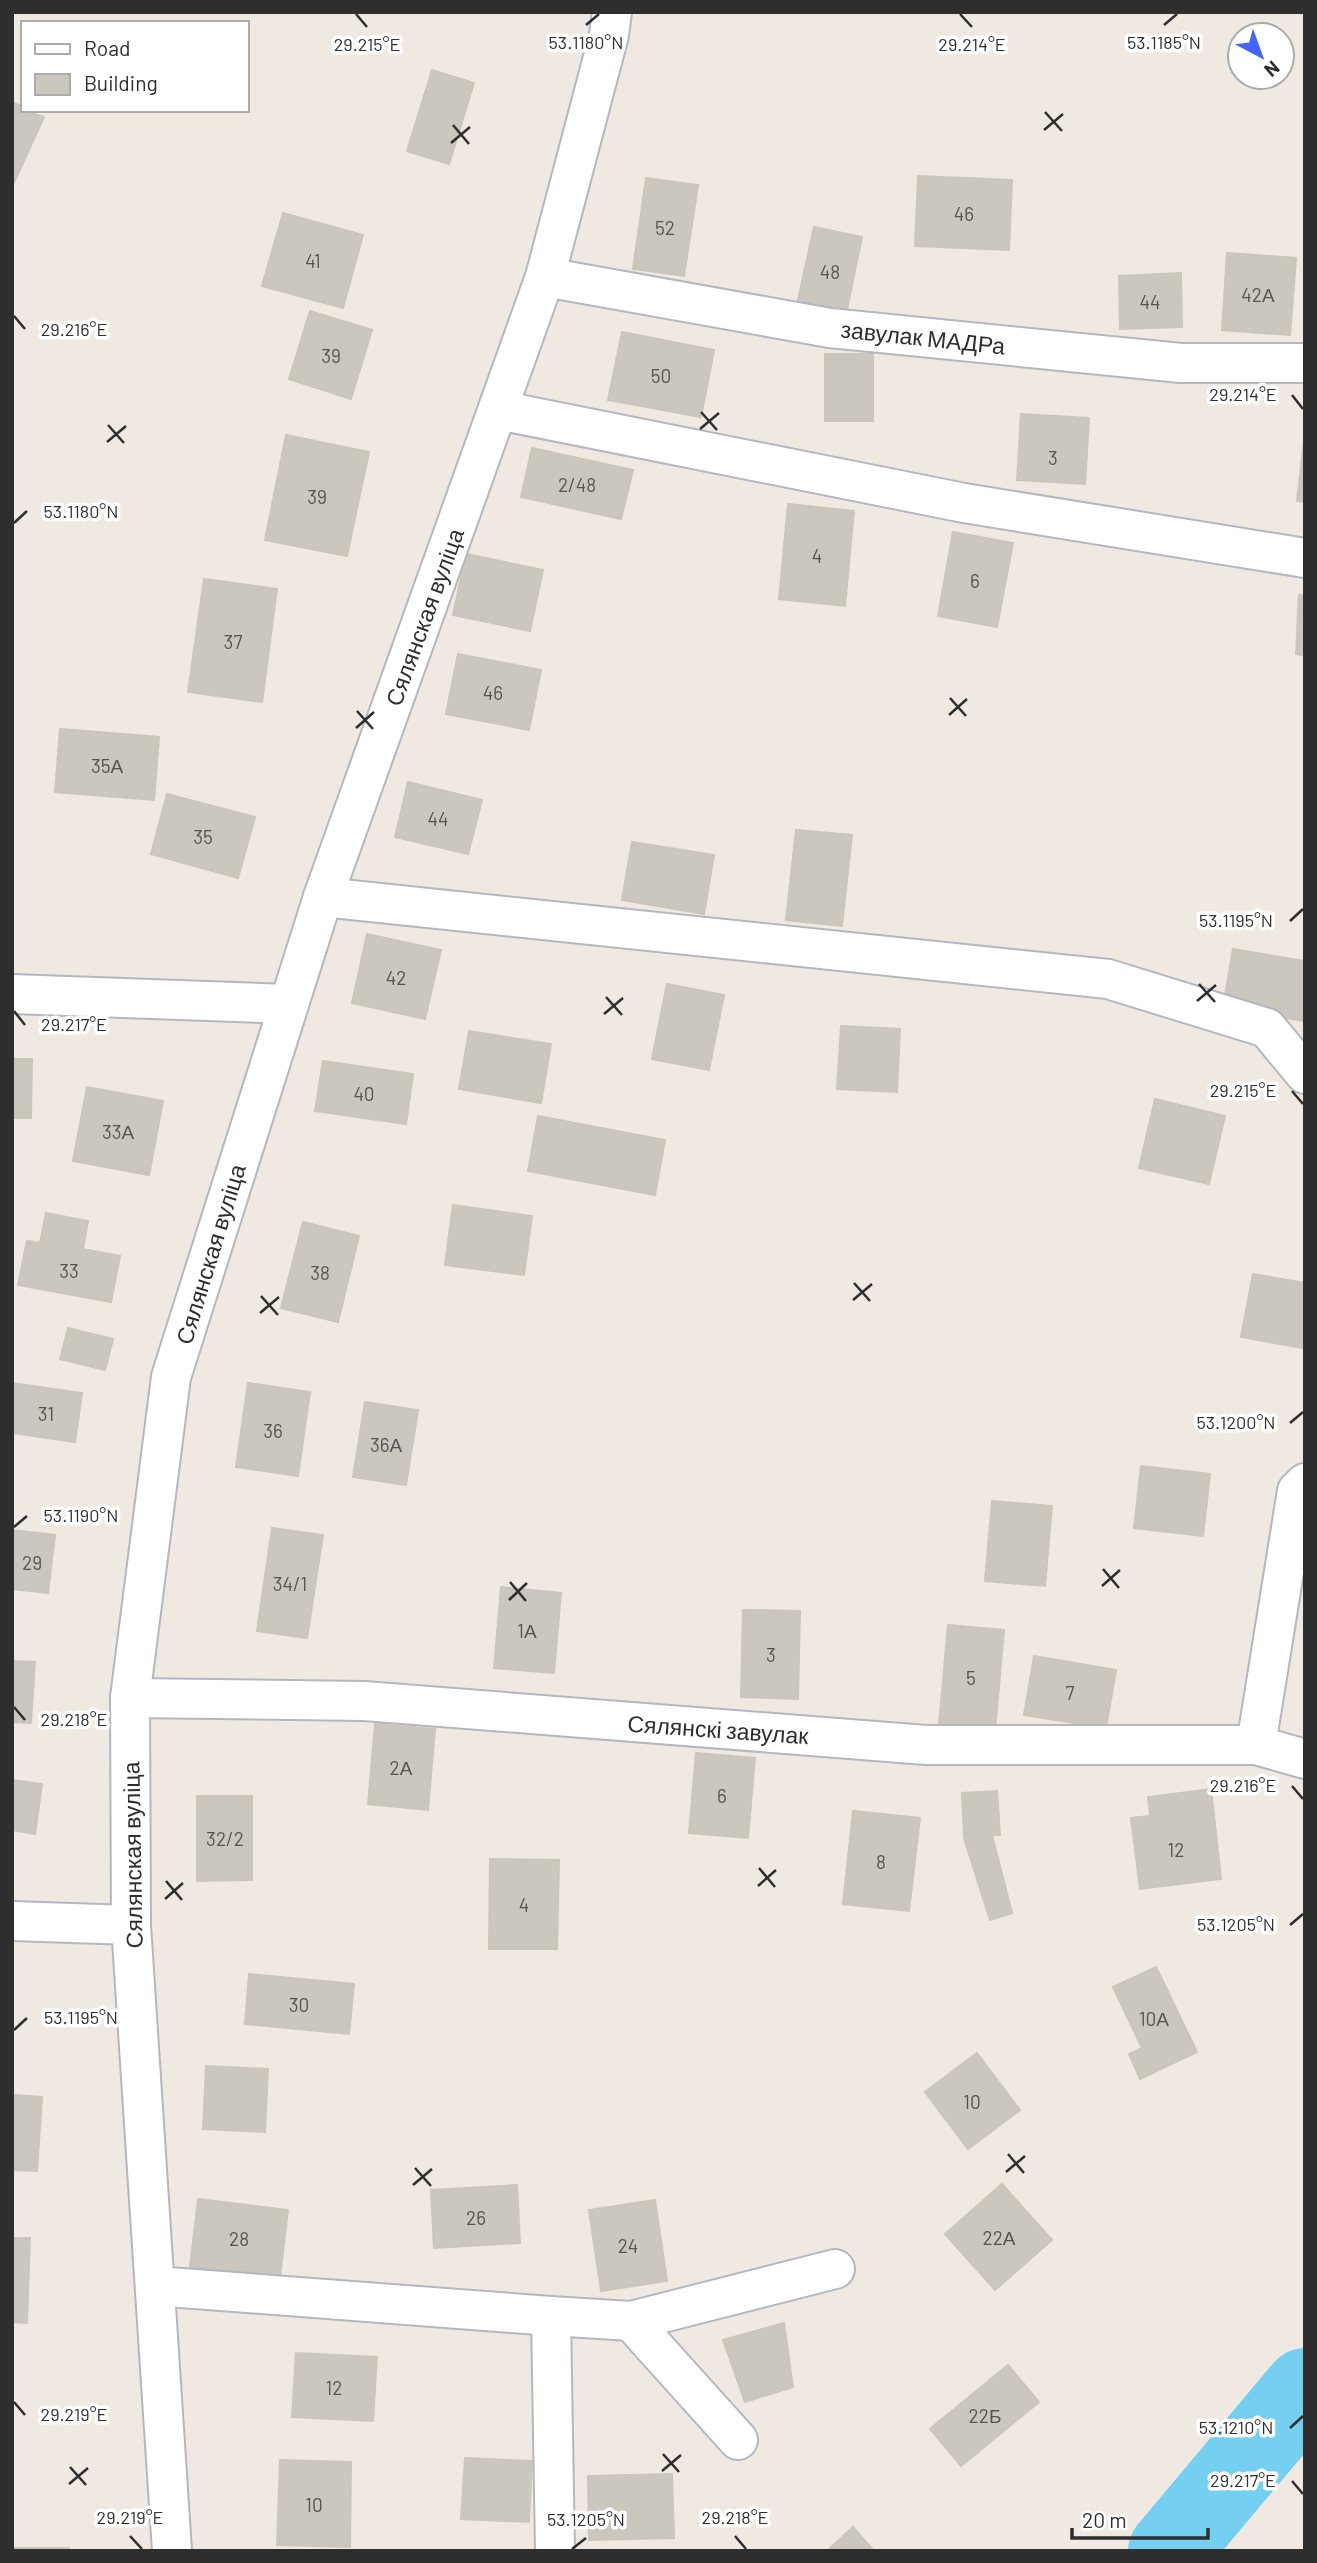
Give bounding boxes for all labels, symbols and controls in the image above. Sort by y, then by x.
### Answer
legend [21,21,248,112]
north arrow [1226,21,1296,91]
text: 53.1180°N [549,31,623,53]
text: 53.1185°N [1127,31,1201,53]
text: 29.215°E [334,33,400,55]
text: 29.214°E [938,33,1006,55]
text: Road [84,35,130,60]
text: N [1260,56,1285,82]
text: Building [84,70,158,95]
house number: 46 [954,202,974,225]
house number: 52 [655,216,675,239]
house number: 41 [305,249,321,272]
house number: 48 [820,260,840,283]
house number: 42А [1241,283,1275,306]
house number: 44 [1140,290,1160,313]
street label: завулак МАДРа [839,314,1007,360]
text: 29.216°E [41,318,107,340]
house number: 39 [321,344,341,367]
house number: 50 [651,364,671,387]
text: 29.214°E [1209,383,1277,405]
house number: 3 [1048,446,1058,469]
house number: 2/48 [558,473,596,496]
house number: 39 [307,485,327,508]
text: 53.1180°N [44,500,118,522]
street label: Сялянская вуліца [379,524,469,710]
house number: 4 [812,544,822,567]
house number: 6 [970,569,980,592]
house number: 37 [224,630,242,653]
house number: 46 [483,681,503,704]
house number: 35А [91,754,123,777]
house number: 44 [428,807,448,830]
house number: 35 [193,825,213,848]
text: 53.1195°N [1199,909,1273,931]
house number: 42 [386,966,406,989]
text: 29.217°E [41,1013,107,1035]
text: 29.215°E [1210,1079,1276,1101]
house number: 40 [353,1082,375,1105]
house number: 33А [102,1120,134,1143]
street label: Сялянская вуліца [169,1160,251,1347]
house number: 33 [59,1259,79,1282]
house number: 38 [310,1261,330,1284]
house number: 31 [38,1402,54,1425]
text: 53.1200°N [1197,1411,1275,1433]
house number: 36 [263,1419,283,1442]
house number: 36А [370,1433,402,1456]
text: 53.1190°N [44,1504,118,1526]
house number: 29 [22,1551,42,1574]
house number: 34/1 [273,1572,307,1595]
house number: 1А [517,1619,537,1642]
house number: 3 [766,1643,776,1666]
house number: 5 [966,1666,976,1689]
house number: 7 [1066,1681,1075,1704]
text: 29.218°E [41,1708,107,1730]
street label: Сялянскі завулак [627,1709,810,1749]
house number: 2А [390,1756,413,1779]
street label: Сялянская вуліца [116,1761,148,1949]
text: 29.216°E [1210,1774,1276,1796]
house number: 6 [717,1784,727,1807]
house number: 32/2 [206,1827,244,1850]
house number: 12 [1168,1838,1184,1861]
house number: 8 [876,1850,886,1873]
house number: 4 [519,1893,529,1916]
text: 53.1205°N [1197,1913,1275,1935]
house number: 30 [289,1993,309,2016]
text: 53.1195°N [44,2006,118,2028]
house number: 10А [1139,2007,1169,2030]
house number: 10 [963,2090,981,2113]
house number: 26 [466,2206,486,2229]
house number: 22А [982,2226,1016,2249]
house number: 28 [229,2227,249,2250]
house number: 24 [618,2234,638,2257]
house number: 12 [326,2376,342,2399]
text: 29.219°E [41,2403,107,2425]
house number: 22Б [969,2404,1001,2427]
text: 53.1210°N [1199,2416,1273,2438]
text: 29.217°E [1210,2469,1276,2491]
house number: 10 [305,2493,323,2516]
scale bar [1072,2496,1208,2540]
text: 29.219°E [97,2506,163,2528]
text: 29.218°E [702,2506,768,2528]
text: 20 m [1082,2507,1127,2532]
text: 53.1205°N [547,2508,625,2530]

